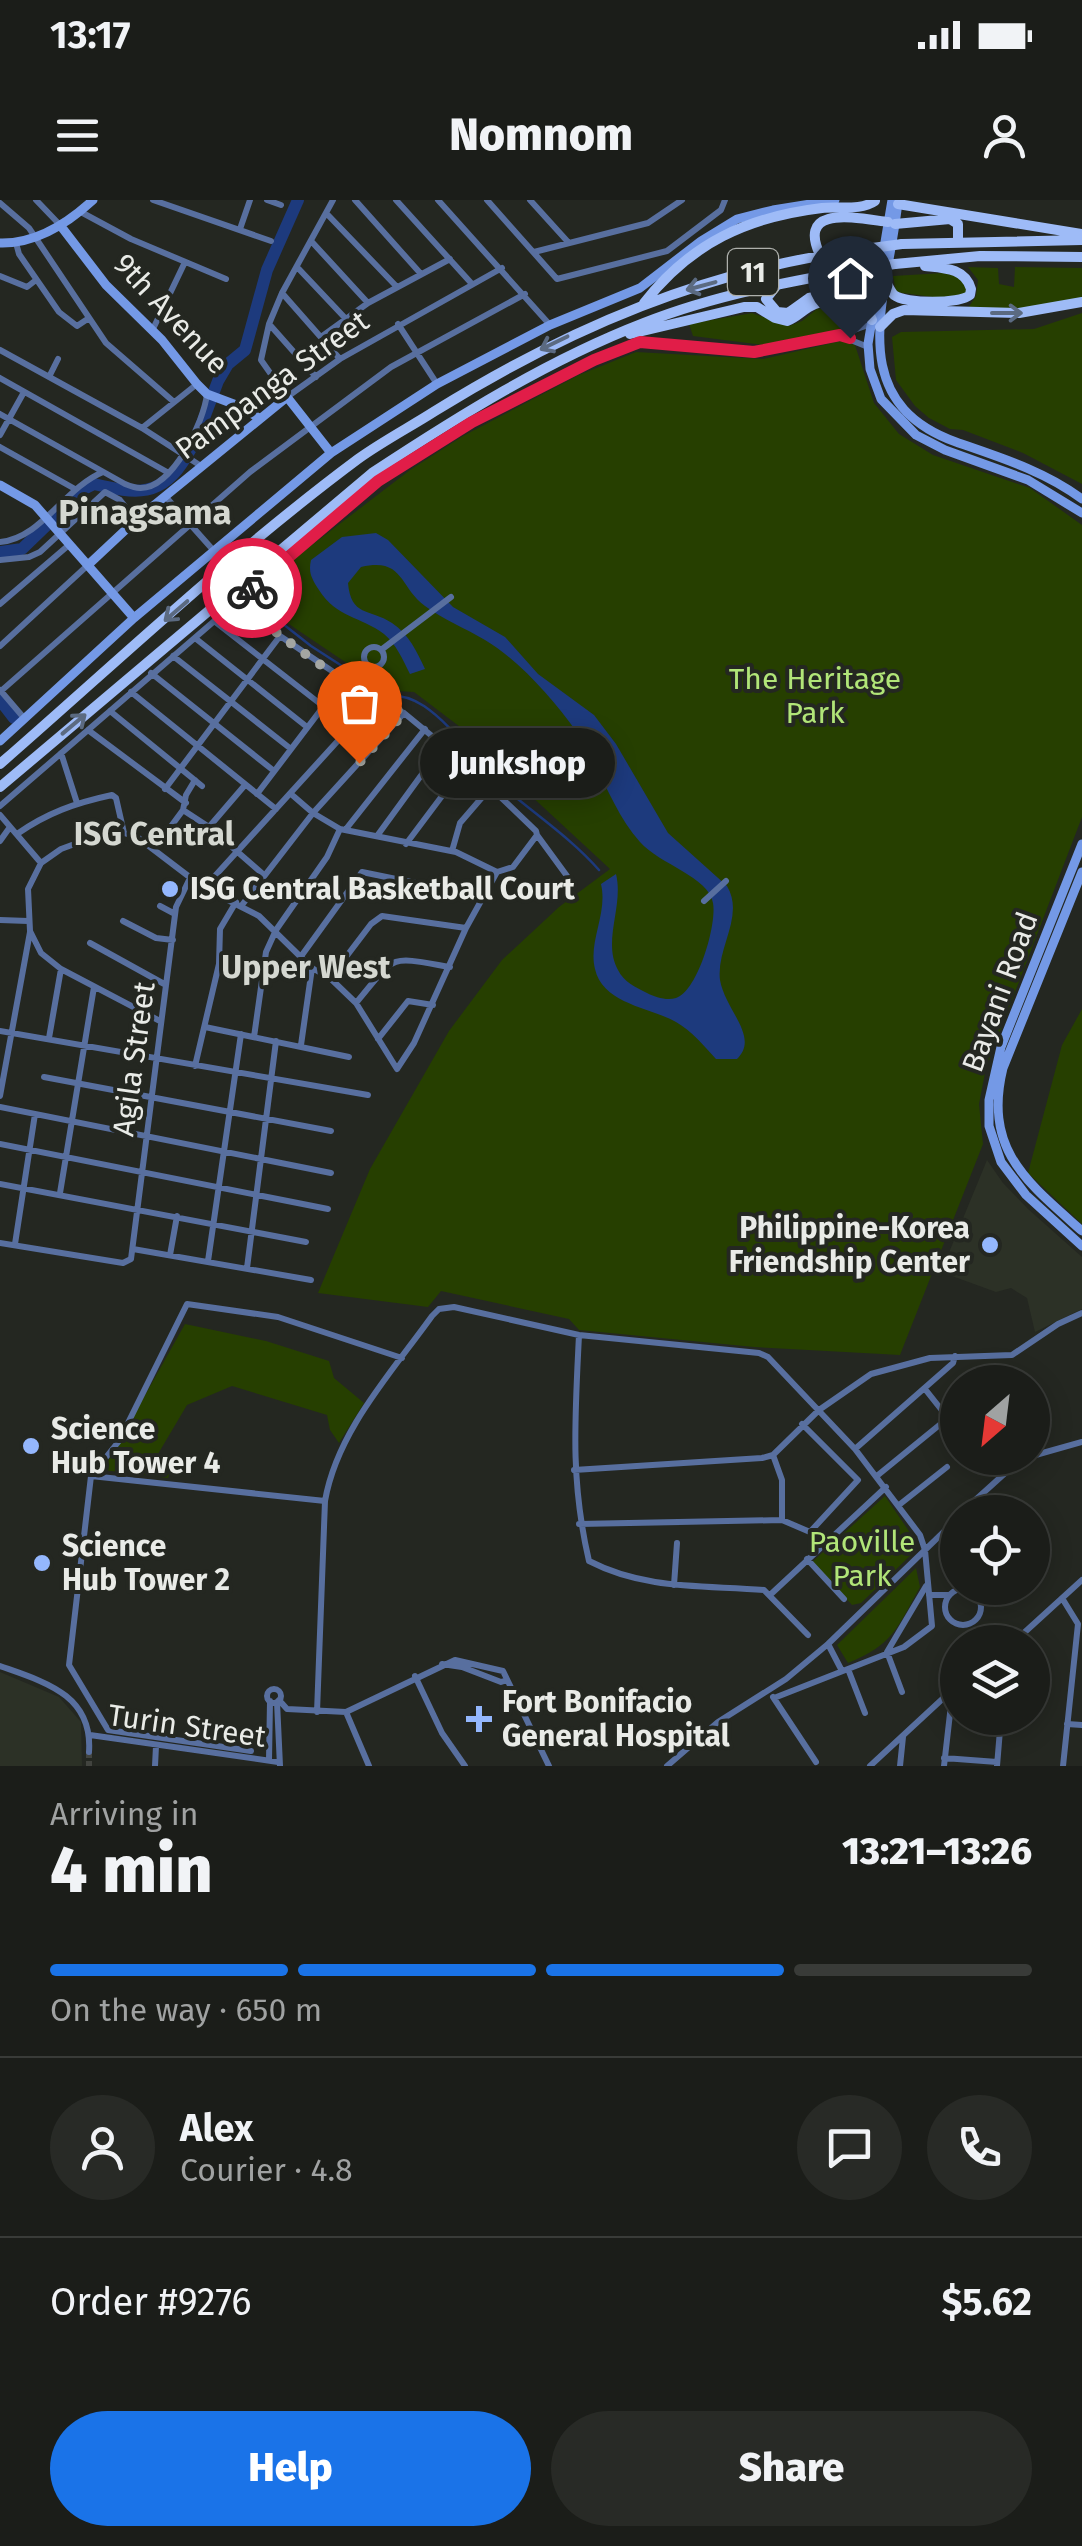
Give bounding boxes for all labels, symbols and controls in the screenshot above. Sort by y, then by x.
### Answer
text: 13:17 [50,12,131,58]
icon: menu [50,108,105,163]
text: Nomnom [449,108,633,162]
icon: person [977,108,1032,163]
pin [808,236,893,339]
street label: 9th Avenue [106,246,236,382]
road number: 11 [728,249,778,295]
icon: home [823,251,878,306]
one-way arrow [686,277,717,296]
street label: Pampanga Street [168,303,376,467]
one-way arrow [990,304,1022,322]
one-way arrow [540,334,570,353]
district label: Pinagsama [58,491,232,533]
courier [202,538,302,638]
icon: bike [225,561,280,616]
one-way arrow [164,599,189,622]
pin [317,661,402,764]
park label: The Heritage Park [729,661,901,731]
icon: bag [332,676,387,731]
one-way arrow [61,714,87,736]
callout: Junkshop [419,728,614,798]
text: Junkshop [449,744,586,782]
district label: ISG Central [74,815,235,853]
place label: ISG Central Basketball Court [190,871,575,907]
marker: ISG Central Basketball Court [159,878,181,900]
street label: Bayani Road [954,907,1046,1077]
district label: Upper West [221,948,391,986]
street label: Agila Street [105,979,163,1139]
place label: Philippine-Korea Friendship Center [729,1210,971,1280]
marker: Philippine-Korea Friendship Center [979,1234,1001,1256]
north arrow [940,1365,1050,1475]
map controls [940,1365,1050,1735]
place label: Science Hub Tower 4 [51,1411,220,1481]
marker: Science Hub Tower 4 [20,1435,42,1457]
button: locate [940,1495,1050,1605]
park label: Paoville Park [809,1524,915,1594]
place label: Science Hub Tower 2 [62,1528,230,1598]
marker: Science Hub Tower 2 [31,1552,53,1574]
button: layers [940,1625,1050,1735]
place label: Fort Bonifacio General Hospital [502,1684,730,1754]
street label: Turin Street [106,1697,268,1755]
marker: Fort Bonifacio General Hospital [466,1706,492,1732]
text: Arriving in [50,1795,198,1833]
text: 13:21–13:26 [842,1828,1032,1874]
text: 4 min [50,1831,213,1909]
text: On the way · 650 m [50,1991,322,2029]
button: person [50,2095,155,2200]
button: chat [797,2095,902,2200]
button: phone [927,2095,1032,2200]
text: Alex [180,2105,253,2151]
text: Courier · 4.8 [180,2151,353,2189]
text: Order #9276 [50,2279,251,2325]
text: $5.62 [941,2279,1032,2325]
button: Help [50,2411,531,2526]
button: Share [551,2411,1032,2526]

